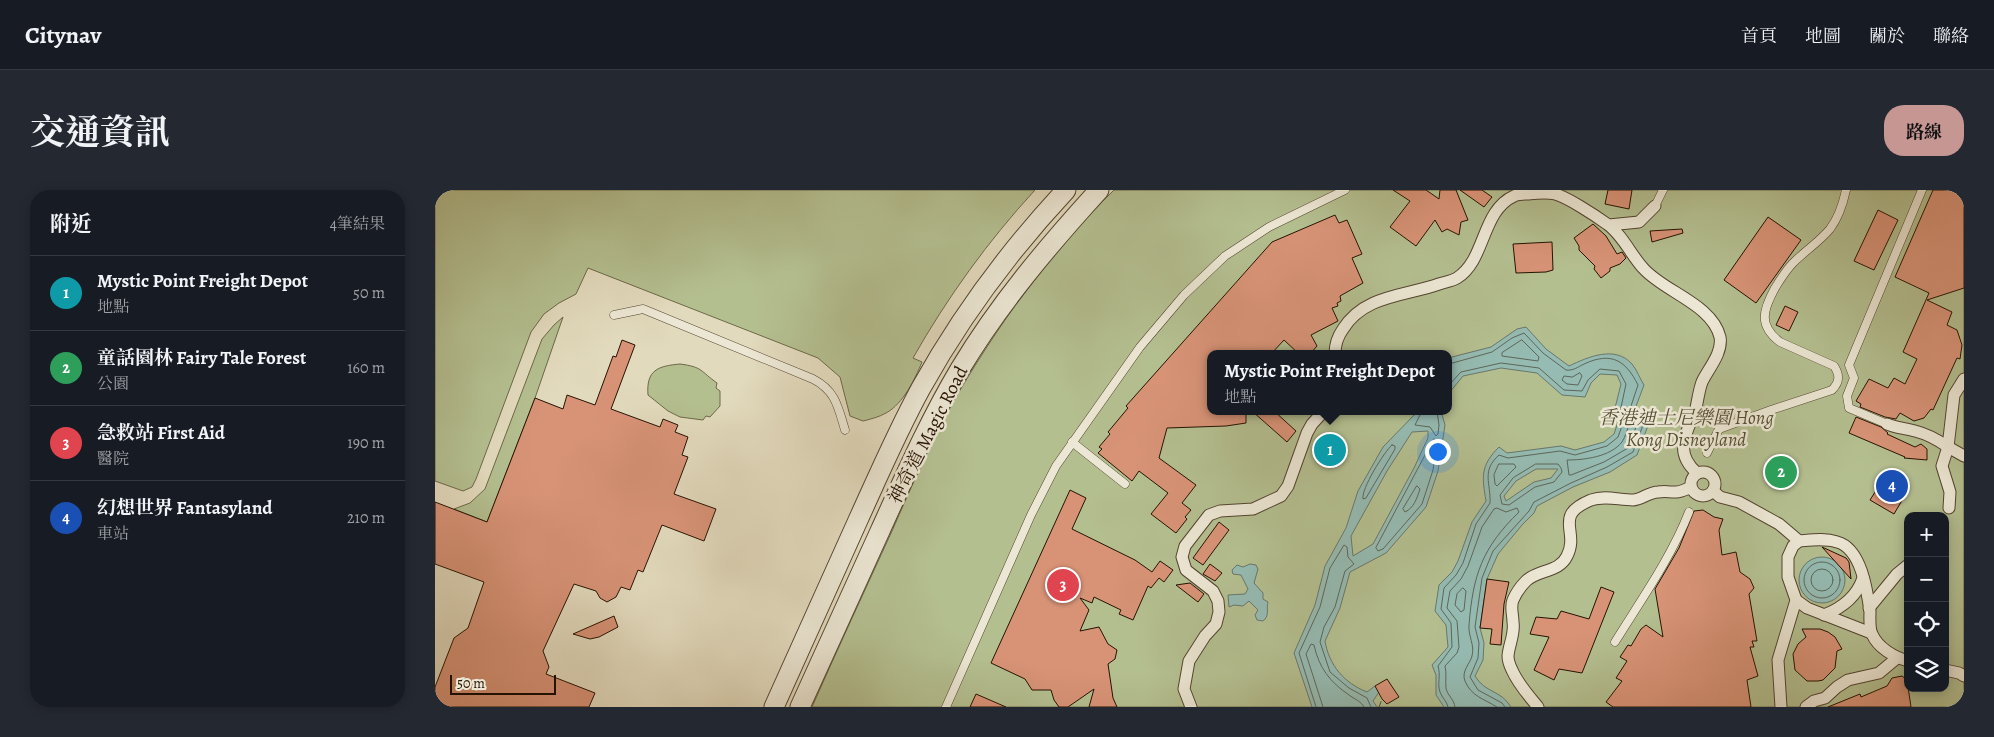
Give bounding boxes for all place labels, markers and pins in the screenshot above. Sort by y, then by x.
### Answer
pin: 1 [1314,431,1346,469]
pin: 2 [1765,453,1797,491]
pin: 4 [1876,467,1908,505]
pin: 3 [1047,566,1079,604]

